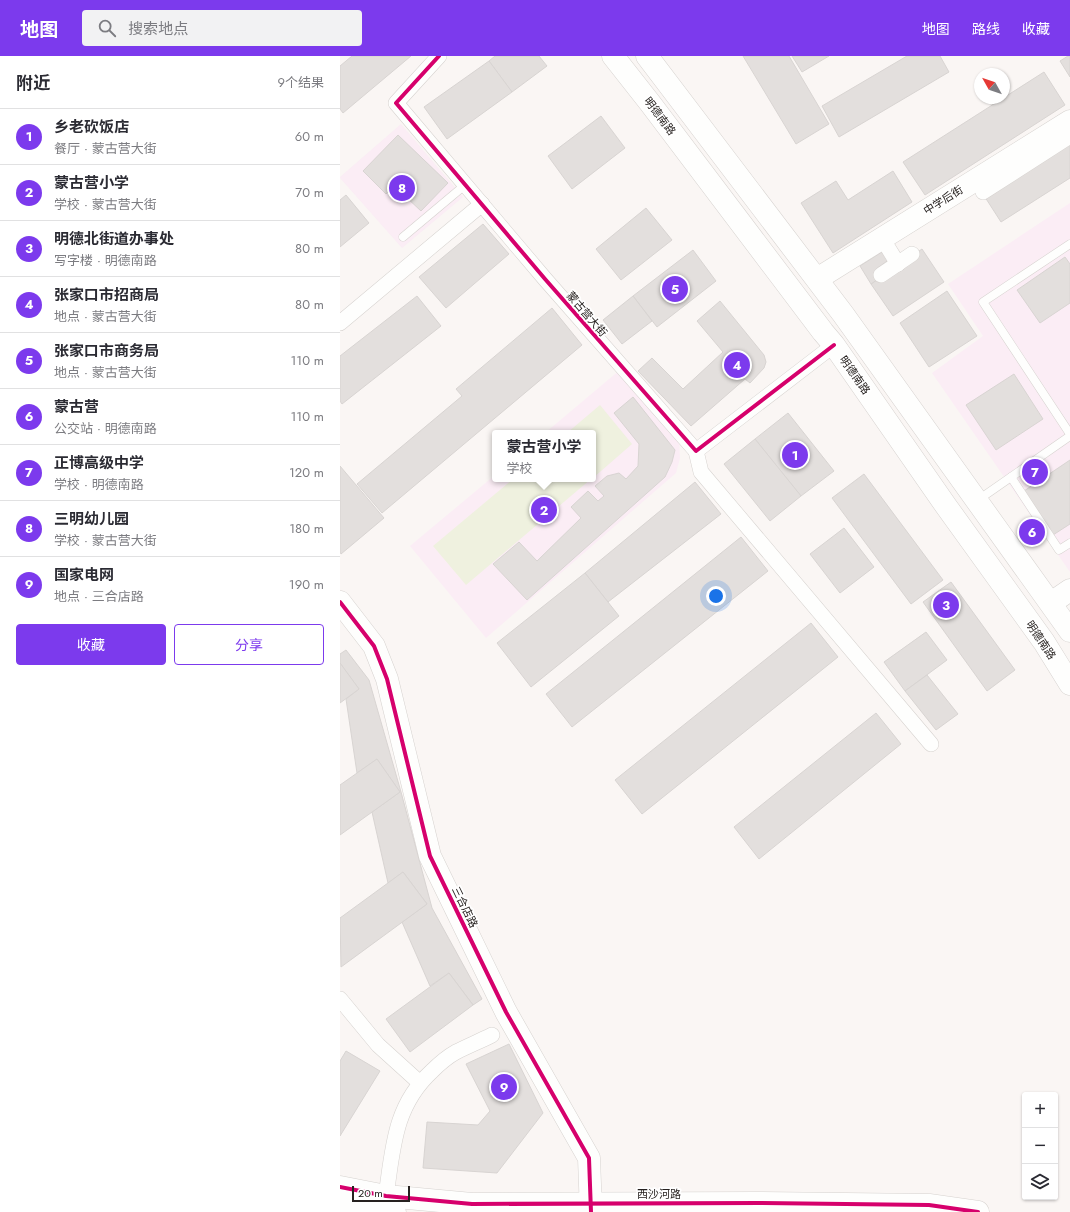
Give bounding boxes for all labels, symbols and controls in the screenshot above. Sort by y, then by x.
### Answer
search box [82,10,362,46]
text: 地图 [20,16,58,43]
icon: search [96,17,118,39]
text: 搜索地点 [128,18,188,40]
text: 地图 [922,19,950,39]
text: 路线 [972,19,1000,39]
text: 收藏 [1022,19,1050,39]
north arrow [974,68,1010,104]
text: 附近 [16,71,50,95]
text: 9个结果 [278,73,324,92]
street label: 明德南路 [640,94,680,138]
text: 乡老砍饭店 [54,116,129,138]
text: 1 [26,127,32,146]
text: 60 m [295,127,324,146]
text: 餐厅 · 蒙古营大街 [54,139,157,158]
text: 蒙古营小学 [54,172,129,194]
pin: 8 [389,173,415,203]
street label: 中学后街 [920,182,966,218]
text: 2 [25,183,33,202]
text: 70 m [295,183,324,202]
text: 学校 · 蒙古营大街 [54,195,157,214]
text: 明德北街道办事处 [54,228,174,250]
text: 3 [25,239,33,258]
text: 80 m [295,239,324,258]
text: 写字楼 · 明德南路 [54,251,157,270]
pin: 5 [662,274,688,304]
text: 张家口市招商局 [54,284,159,306]
street label: 蒙古营大街 [563,288,611,340]
text: 4 [24,295,34,314]
text: 80 m [295,295,324,314]
text: 地点 · 蒙古营大街 [54,307,157,326]
text: 张家口市商务局 [54,340,159,362]
pin: 4 [724,350,750,380]
text: 5 [25,351,33,370]
text: 110 m [290,351,324,370]
street label: 明德南路 [836,352,874,398]
text: 地点 · 蒙古营大街 [54,363,157,382]
text: 蒙古营 [54,396,99,418]
text: 6 [25,407,33,426]
text: 110 m [290,407,324,426]
text: 公交站 · 明德南路 [54,419,157,438]
popup [492,430,596,482]
text: 蒙古营小学 [506,436,582,458]
pin: 1 [782,440,808,470]
text: 正博高级中学 [54,452,144,474]
pin: 7 [1022,457,1048,487]
text: 学校 [506,459,533,478]
text: 7 [25,463,33,482]
text: 120 m [289,463,324,482]
text: 学校 · 明德南路 [54,475,144,494]
pin: 2 [531,495,557,525]
text: 三明幼儿园 [54,508,129,530]
pin: 6 [1019,517,1045,547]
text: 8 [25,519,33,538]
text: 180 m [289,519,324,538]
text: 学校 · 蒙古营大街 [54,531,157,550]
text: 国家电网 [54,564,114,586]
text: 9 [25,575,33,594]
text: 190 m [289,575,324,594]
your location [706,586,726,606]
text: 地点 · 三合店路 [54,587,144,606]
pin: 3 [933,590,959,620]
street label: 明德南路 [1022,617,1060,663]
button: 收藏 [16,624,166,665]
button: 分享 [174,624,324,665]
street label: 三合店路 [448,884,482,930]
pin: 9 [491,1072,517,1102]
map controls [1022,1092,1058,1200]
button: + [1022,1092,1058,1128]
button: − [1022,1128,1058,1164]
button: layers [1022,1164,1058,1200]
scale bar [352,1184,410,1203]
text: 20 m [358,1185,383,1201]
street label: 西沙河路 [637,1186,681,1202]

